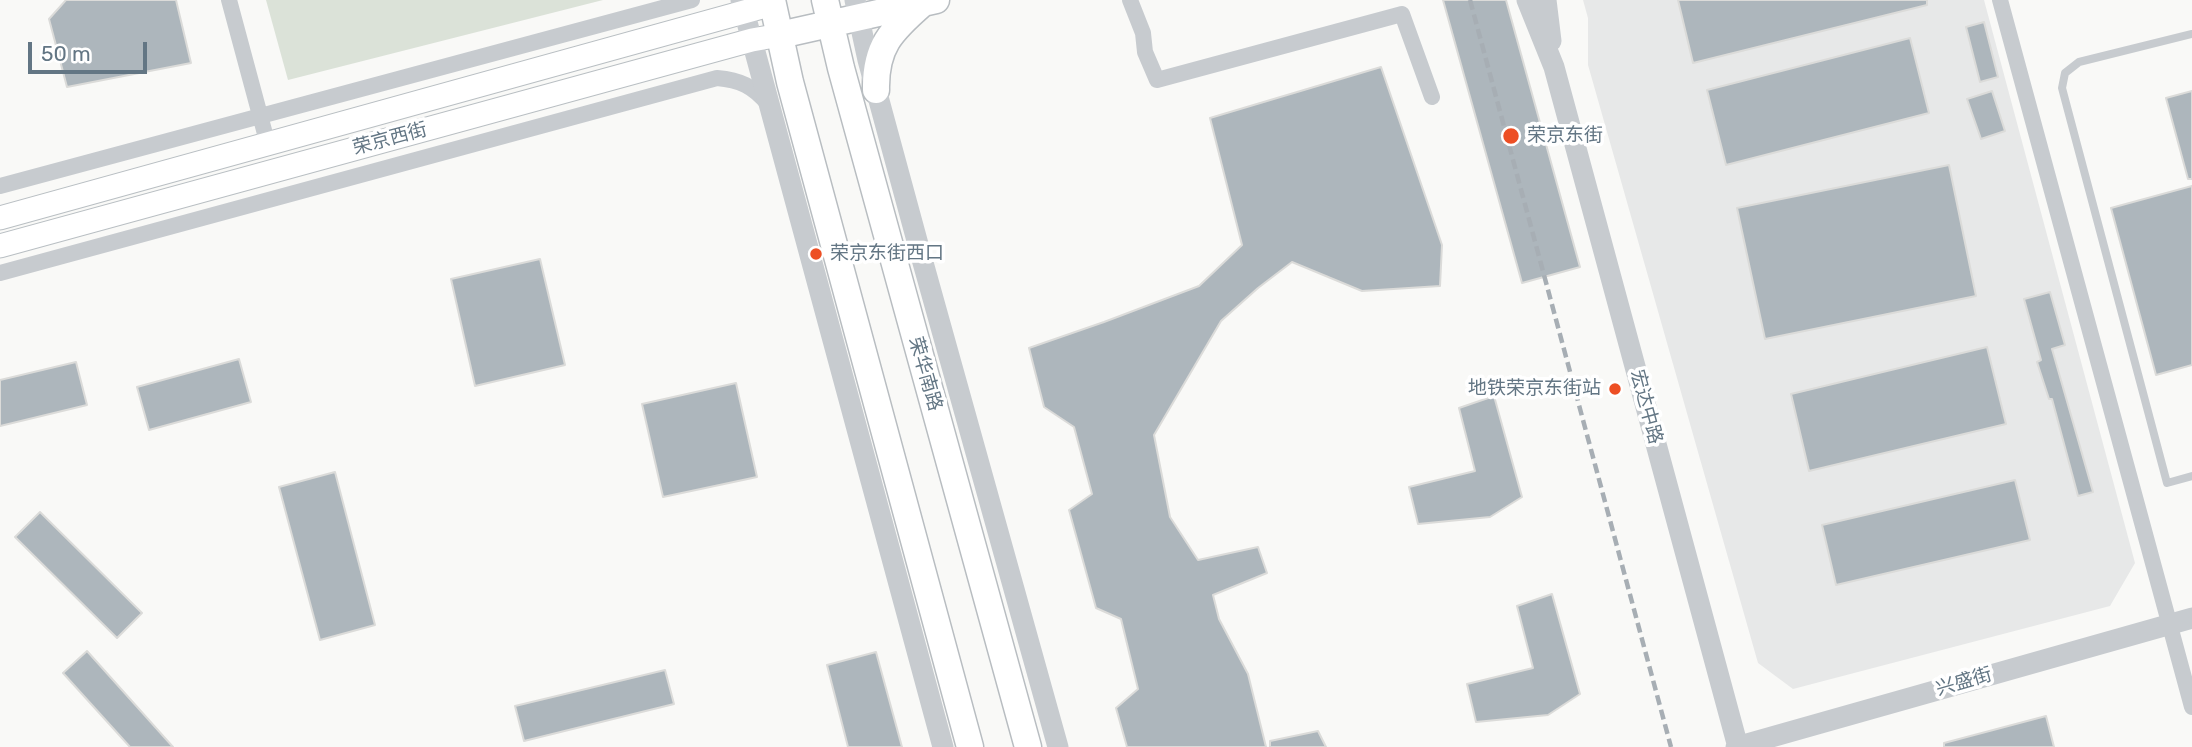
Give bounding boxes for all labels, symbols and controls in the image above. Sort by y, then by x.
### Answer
scale bar [32,28,150,72]
text: 50 m [41,41,91,66]
street label: 荣京西街 [350,118,430,160]
place label: 荣京东街 [1527,125,1603,147]
marker: 荣京东街 [1501,126,1521,146]
place label: 荣京东街西口 [830,243,944,265]
marker: 荣京东街西口 [808,246,824,262]
street label: 荣华南路 [904,334,946,414]
street label: 宏达中路 [1625,367,1667,447]
place label: 地铁荣京东街站 [1468,378,1601,400]
marker: 地铁荣京东街站 [1607,381,1623,397]
street label: 兴盛街 [1933,663,1995,701]

